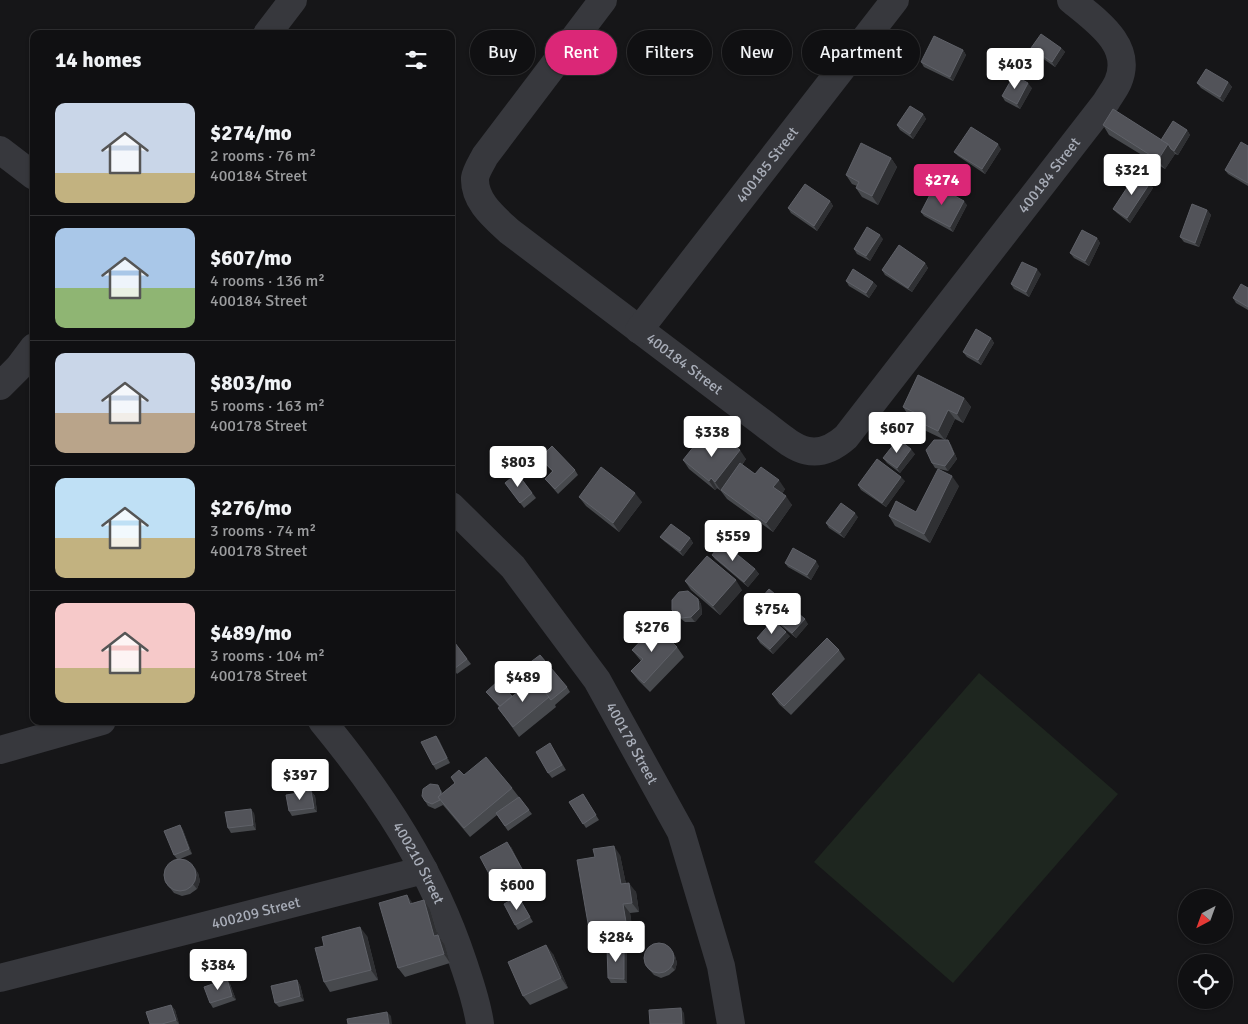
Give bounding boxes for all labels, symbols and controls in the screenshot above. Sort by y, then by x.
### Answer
chip: Buy [470,30,535,75]
chip: Rent [545,30,617,75]
chip: Filters [627,30,712,75]
chip: New [722,30,792,75]
chip: Apartment [802,30,920,75]
icon: filters [402,46,430,74]
text: 14 homes [55,47,141,73]
pin: $403 [985,48,1045,90]
text: $403 [998,54,1032,74]
text: $274/mo [210,120,292,146]
icon: home [95,123,155,183]
street label: 400185 Street [732,123,802,206]
street label: 400184 Street [1014,134,1084,217]
text: 2 rooms · 76 m² [210,146,316,166]
pin: $321 [1102,154,1162,196]
text: $321 [1115,160,1149,180]
pin: $274 [912,164,972,206]
text: 400184 Street [210,166,307,186]
text: $274 [925,170,959,190]
text: $607/mo [210,245,292,271]
icon: home [95,248,155,308]
text: 4 rooms · 136 m² [210,271,325,291]
text: 400184 Street [210,291,307,311]
street label: 400184 Street [643,329,726,398]
text: $803/mo [210,370,292,396]
icon: home [95,373,155,433]
text: 5 rooms · 163 m² [210,396,325,416]
pin: $607 [867,412,927,454]
text: 400178 Street [210,416,307,436]
pin: $338 [682,416,742,458]
text: $607 [880,418,914,438]
text: $338 [695,422,729,442]
pin: $803 [488,446,548,488]
text: $803 [501,452,535,472]
text: $276/mo [210,495,292,521]
icon: home [95,498,155,558]
pin: $559 [703,520,763,562]
text: 3 rooms · 74 m² [210,521,316,541]
text: $559 [716,526,750,546]
text: 400178 Street [210,541,307,561]
pin: $754 [742,592,802,635]
text: $754 [755,599,789,619]
pin: $276 [622,610,682,653]
text: $276 [635,617,669,637]
text: $489/mo [210,620,292,646]
icon: home [95,623,155,683]
text: 3 rooms · 104 m² [210,646,325,666]
pin: $489 [493,660,553,703]
text: 400178 Street [210,666,307,686]
text: $489 [506,667,540,687]
street label: 400178 Street [602,699,662,787]
pin: $397 [270,758,330,801]
text: $397 [283,765,317,785]
street label: 400210 Street [389,818,448,907]
pin: $600 [487,868,547,911]
text: $600 [500,875,534,895]
north arrow [1178,889,1232,944]
map controls [1178,889,1233,1009]
street label: 400209 Street [209,893,302,933]
pin: $284 [586,920,646,963]
text: $284 [599,927,633,947]
pin: $384 [188,948,248,991]
button: locate [1178,954,1233,1009]
text: $384 [201,955,235,975]

